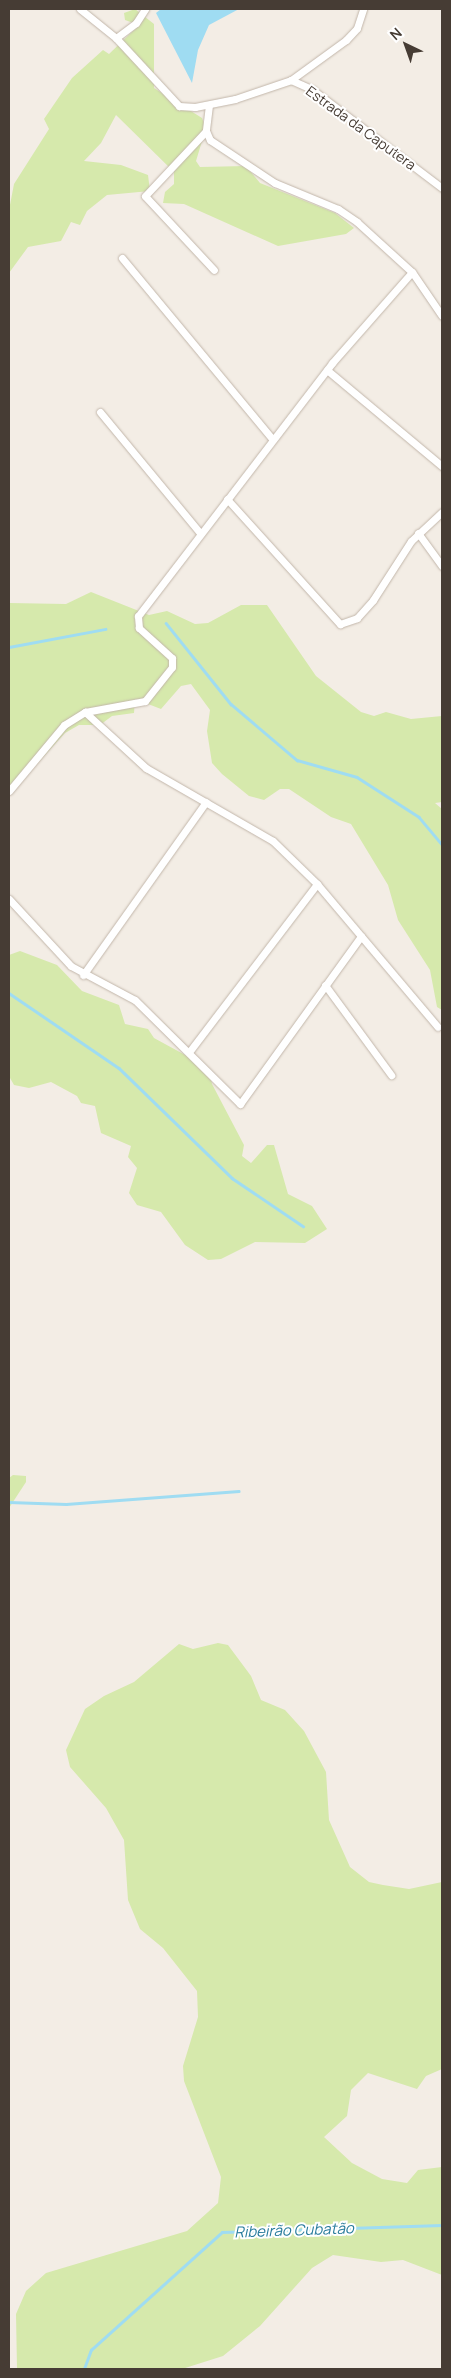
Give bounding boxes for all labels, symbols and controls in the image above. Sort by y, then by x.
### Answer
north arrow [381,20,431,70]
text: N [386,23,406,44]
street label: Estrada da Caputera [303,83,419,173]
water label: Ribeirão Cubatão [234,2219,354,2241]

